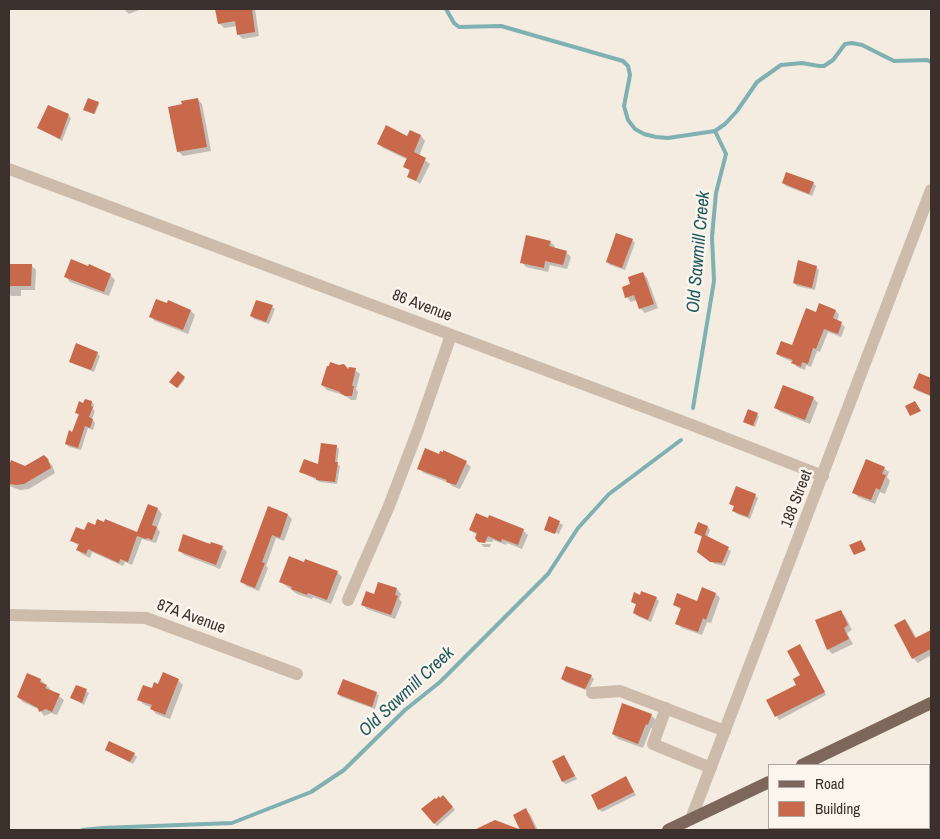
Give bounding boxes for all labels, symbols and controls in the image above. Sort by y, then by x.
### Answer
water label: Old Sawmill Creek [683,190,715,314]
street label: 86 Avenue [389,286,455,326]
street label: 188 Street [777,467,817,531]
street label: 87A Avenue [154,596,228,638]
water label: Old Sawmill Creek [355,642,459,742]
legend [768,764,930,829]
text: Road [815,773,844,794]
text: Building [815,798,860,819]

